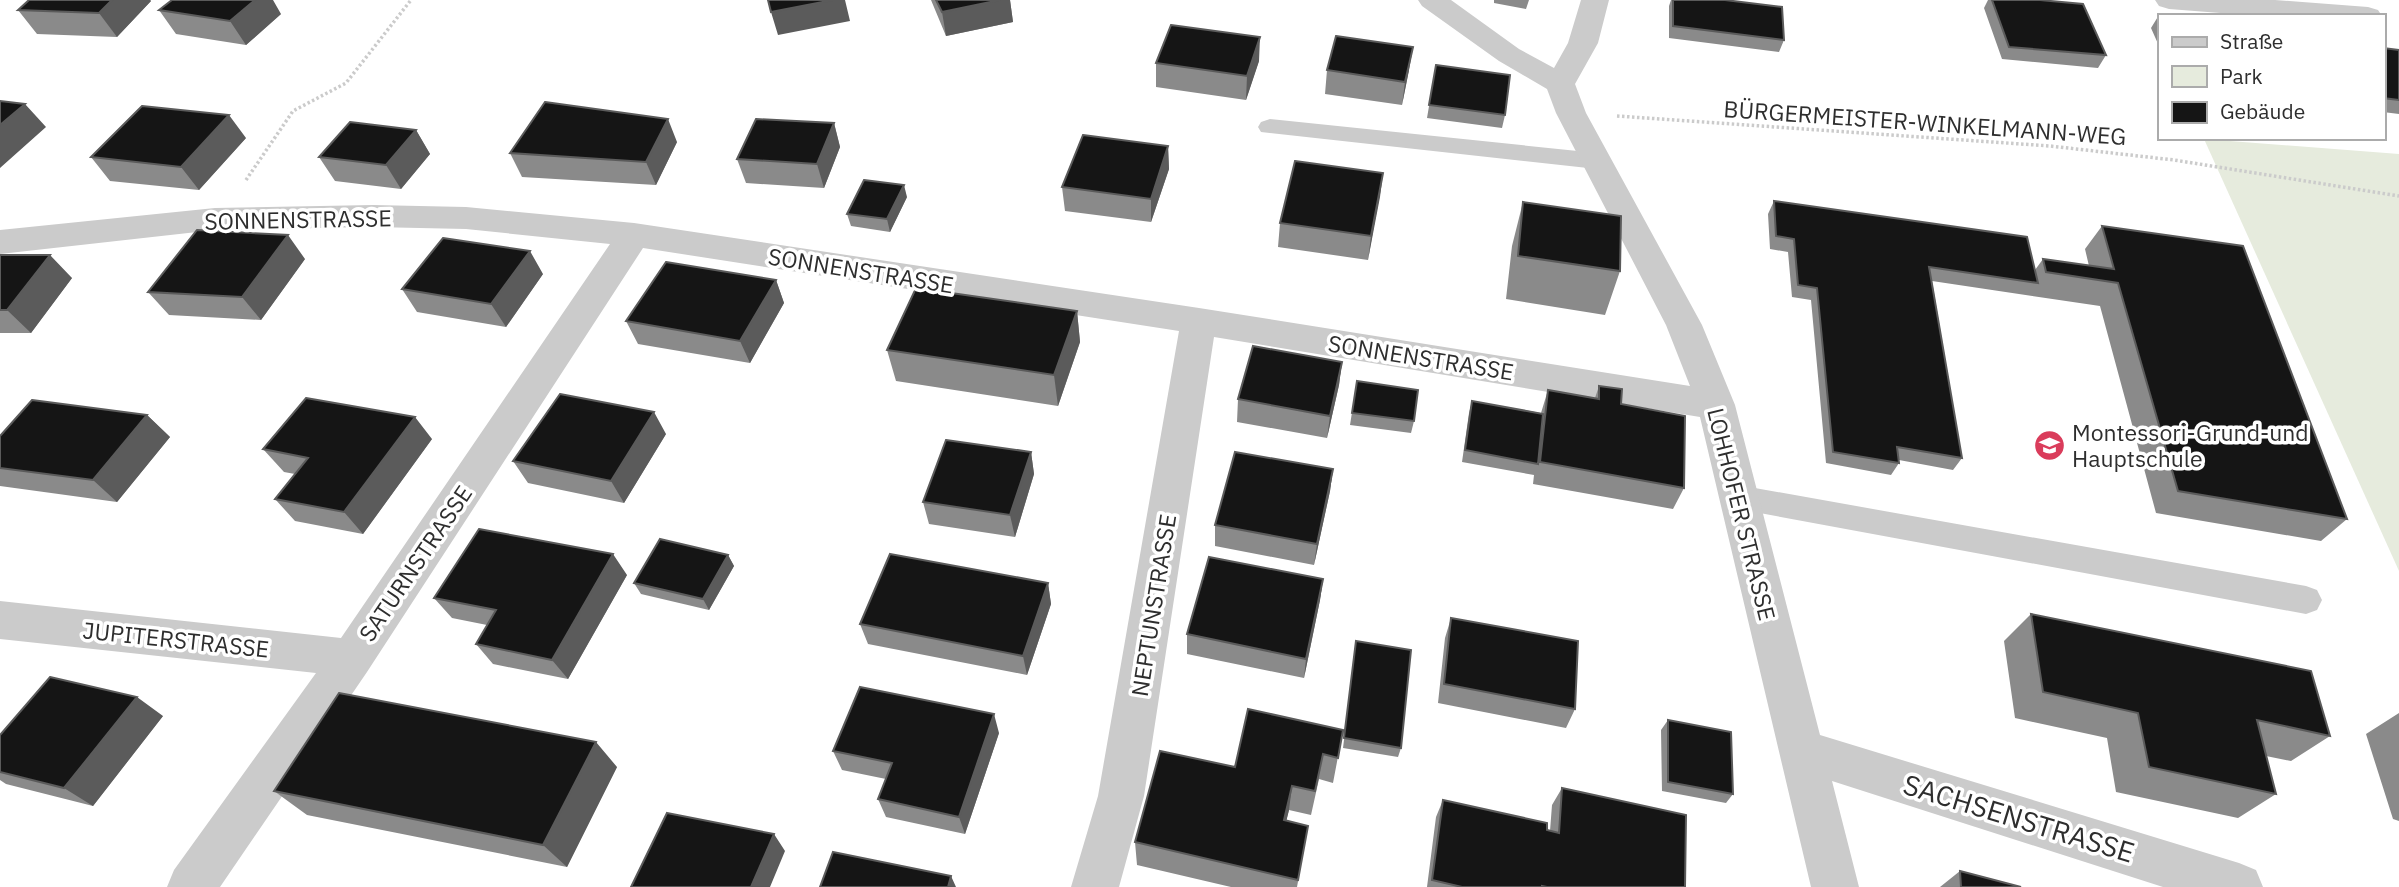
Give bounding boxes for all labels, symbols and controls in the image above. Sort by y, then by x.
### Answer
legend [2158,14,2385,140]
text: Straße [2220,27,2283,55]
text: Park [2220,62,2263,90]
street label: BÜRGERMEISTER-WINKELMANN-WEG [1723,93,2127,151]
text: Gebäude [2220,97,2305,125]
street label: SONNENSTRASSE [204,202,392,236]
street label: SONNENSTRASSE [766,241,956,299]
street label: SONNENSTRASSE [1326,328,1516,386]
street label: LOHHOFER STRASSE [1701,405,1783,623]
place label: Montessori-Grund-und Hauptschule [2072,417,2309,473]
school or university icon: Montessori-Grund-und Hauptschule [2032,428,2066,462]
street label: SATURNSTRASSE [352,479,478,647]
street label: NEPTUNSTRASSE [1124,512,1182,698]
street label: JUPITERSTRASSE [81,614,271,664]
street label: SACHSENSTRASSE [1899,765,2139,871]

